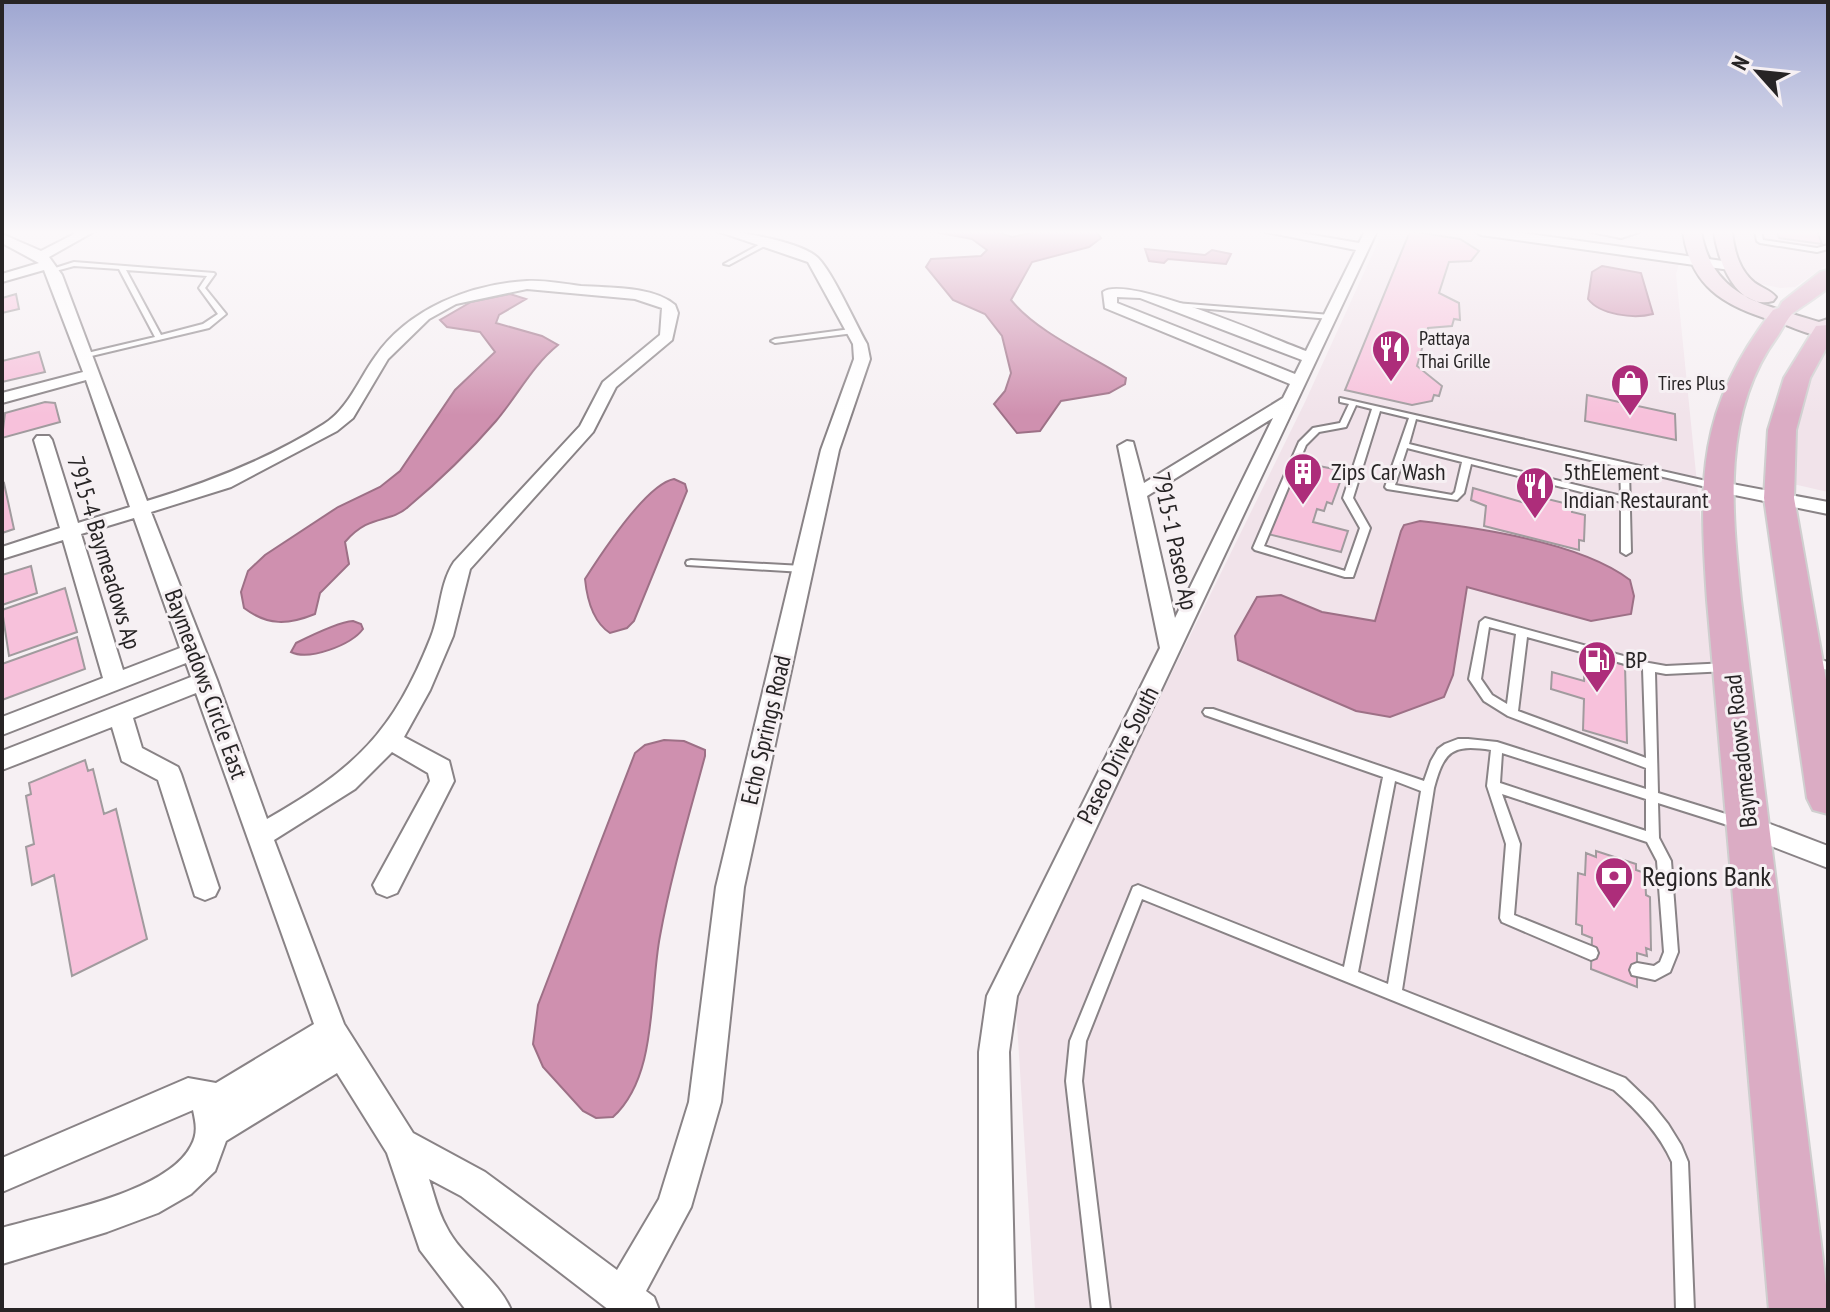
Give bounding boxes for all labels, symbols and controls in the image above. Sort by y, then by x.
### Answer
north arrow [1718,32,1798,112]
text: N [1725,51,1755,75]
place label: Pattaya Thai Grille [1419,325,1491,374]
restaurant icon: Pattaya Thai Grille [1370,328,1412,383]
shop icon: Tires Plus [1609,362,1651,417]
place label: Tires Plus [1658,370,1725,396]
building icon: Zips Car Wash [1282,451,1324,506]
street label: 7915-4 Baymeadows Ap [60,453,149,653]
place label: Zips Car Wash [1331,456,1446,487]
place label: 5thElement Indian Restaurant [1563,456,1709,515]
restaurant icon: 5thElement Indian Restaurant [1514,465,1556,520]
street label: 7915-1 Paseo Ap [1146,469,1205,613]
street label: Baymeadows Circle East [158,585,255,783]
fuel station icon: BP [1576,639,1618,694]
place label: BP [1625,644,1647,675]
street label: Echo Springs Road [733,652,798,808]
street label: Baymeadows Road [1717,673,1764,829]
street label: Paseo Drive South [1070,681,1165,829]
bank icon: Regions Bank [1593,855,1635,910]
place label: Regions Bank [1642,857,1771,894]

